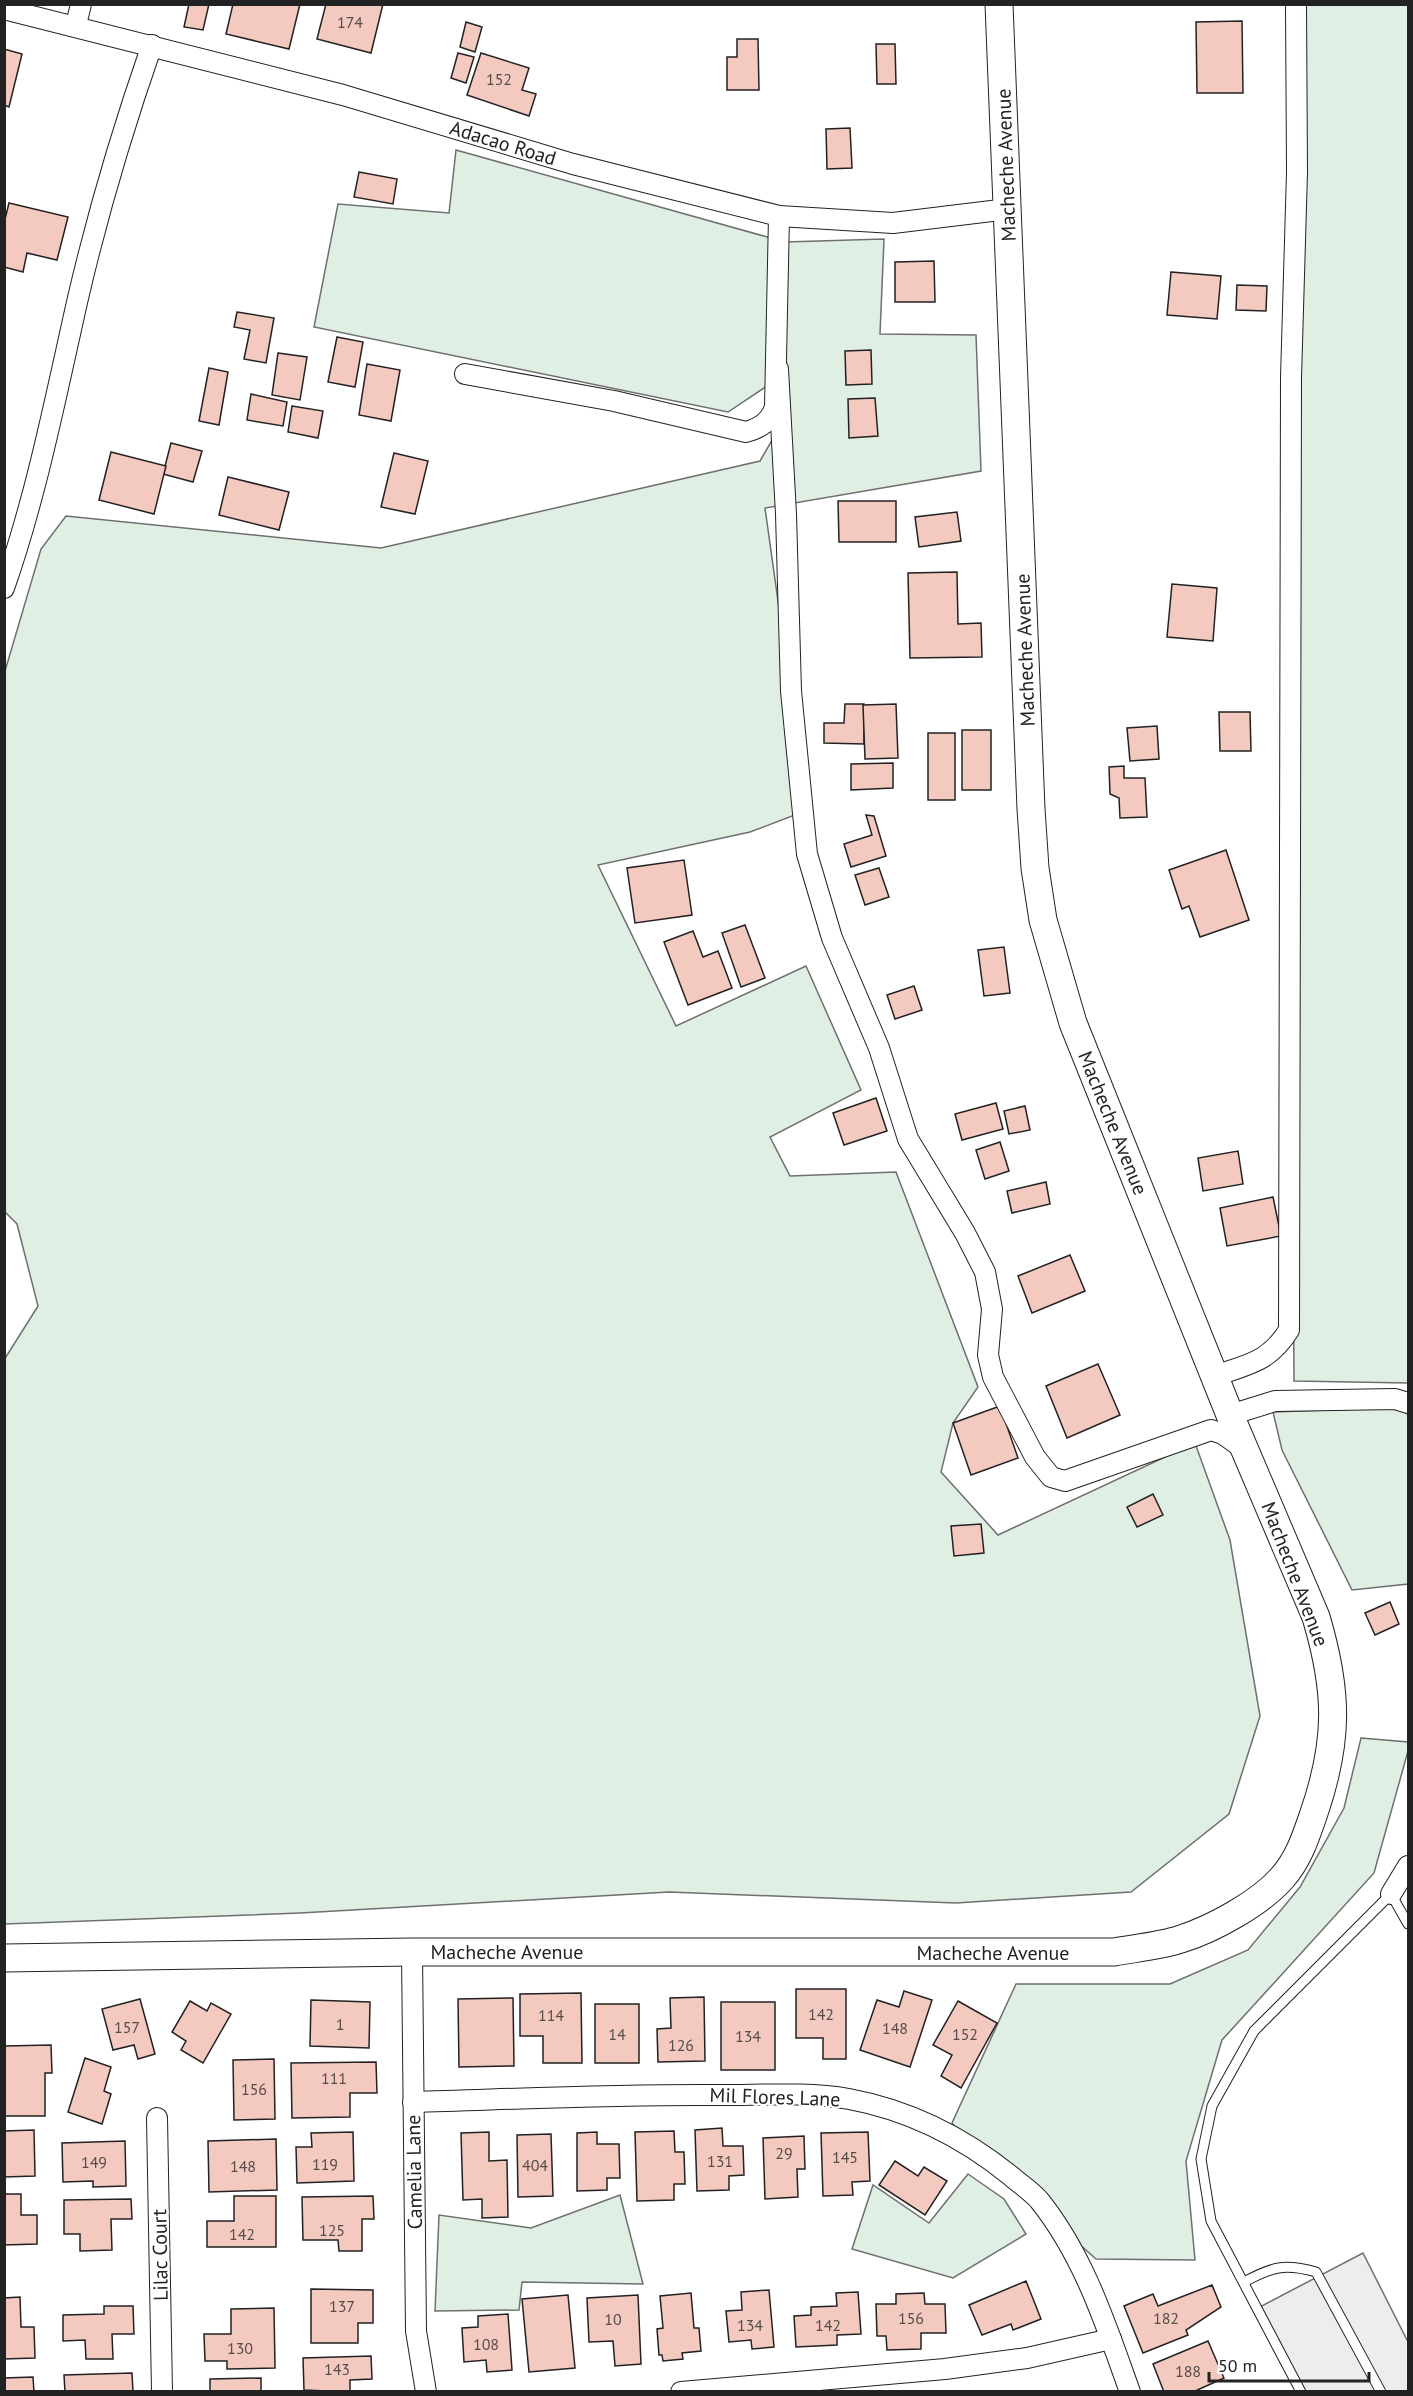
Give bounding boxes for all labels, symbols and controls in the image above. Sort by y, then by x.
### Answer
house number: 174 [337,12,363,32]
house number: 152 [486,69,512,89]
street label: Macheche Avenue [990,88,1022,242]
street label: Adacao Road [447,115,559,171]
street label: Macheche Avenue [1009,573,1041,727]
street label: Macheche Avenue [1072,1047,1154,1199]
street label: Macheche Avenue [1255,1498,1335,1650]
street label: Macheche Avenue [431,1939,583,1965]
street label: Macheche Avenue [917,1940,1069,1966]
house number: 142 [808,2004,834,2024]
house number: 114 [538,2005,564,2025]
house number: 1 [336,2014,344,2034]
house number: 157 [114,2017,140,2037]
house number: 148 [882,2018,908,2038]
house number: 14 [608,2024,626,2044]
house number: 152 [952,2024,978,2044]
house number: 134 [735,2026,761,2046]
house number: 126 [668,2035,694,2055]
house number: 111 [321,2068,347,2088]
house number: 156 [241,2079,267,2099]
street label: Mil Flores Lane [709,2082,841,2112]
street label: Camelia Lane [400,2114,428,2230]
house number: 29 [775,2143,793,2163]
house number: 145 [832,2147,858,2167]
house number: 131 [707,2151,733,2171]
house number: 149 [81,2152,107,2172]
house number: 119 [312,2154,338,2174]
house number: 404 [522,2155,548,2175]
house number: 148 [230,2156,256,2176]
street label: Lilac Court [146,2209,174,2301]
house number: 125 [319,2220,345,2240]
house number: 142 [229,2224,255,2244]
house number: 137 [329,2296,355,2316]
house number: 156 [898,2308,924,2328]
house number: 182 [1153,2308,1179,2328]
house number: 10 [604,2309,622,2329]
house number: 134 [737,2315,763,2335]
house number: 142 [815,2315,841,2335]
house number: 108 [473,2334,499,2354]
house number: 130 [227,2338,253,2358]
scale bar [1209,2345,1370,2383]
text: 50 m [1218,2354,1257,2377]
house number: 143 [324,2359,350,2379]
house number: 188 [1175,2361,1201,2381]

